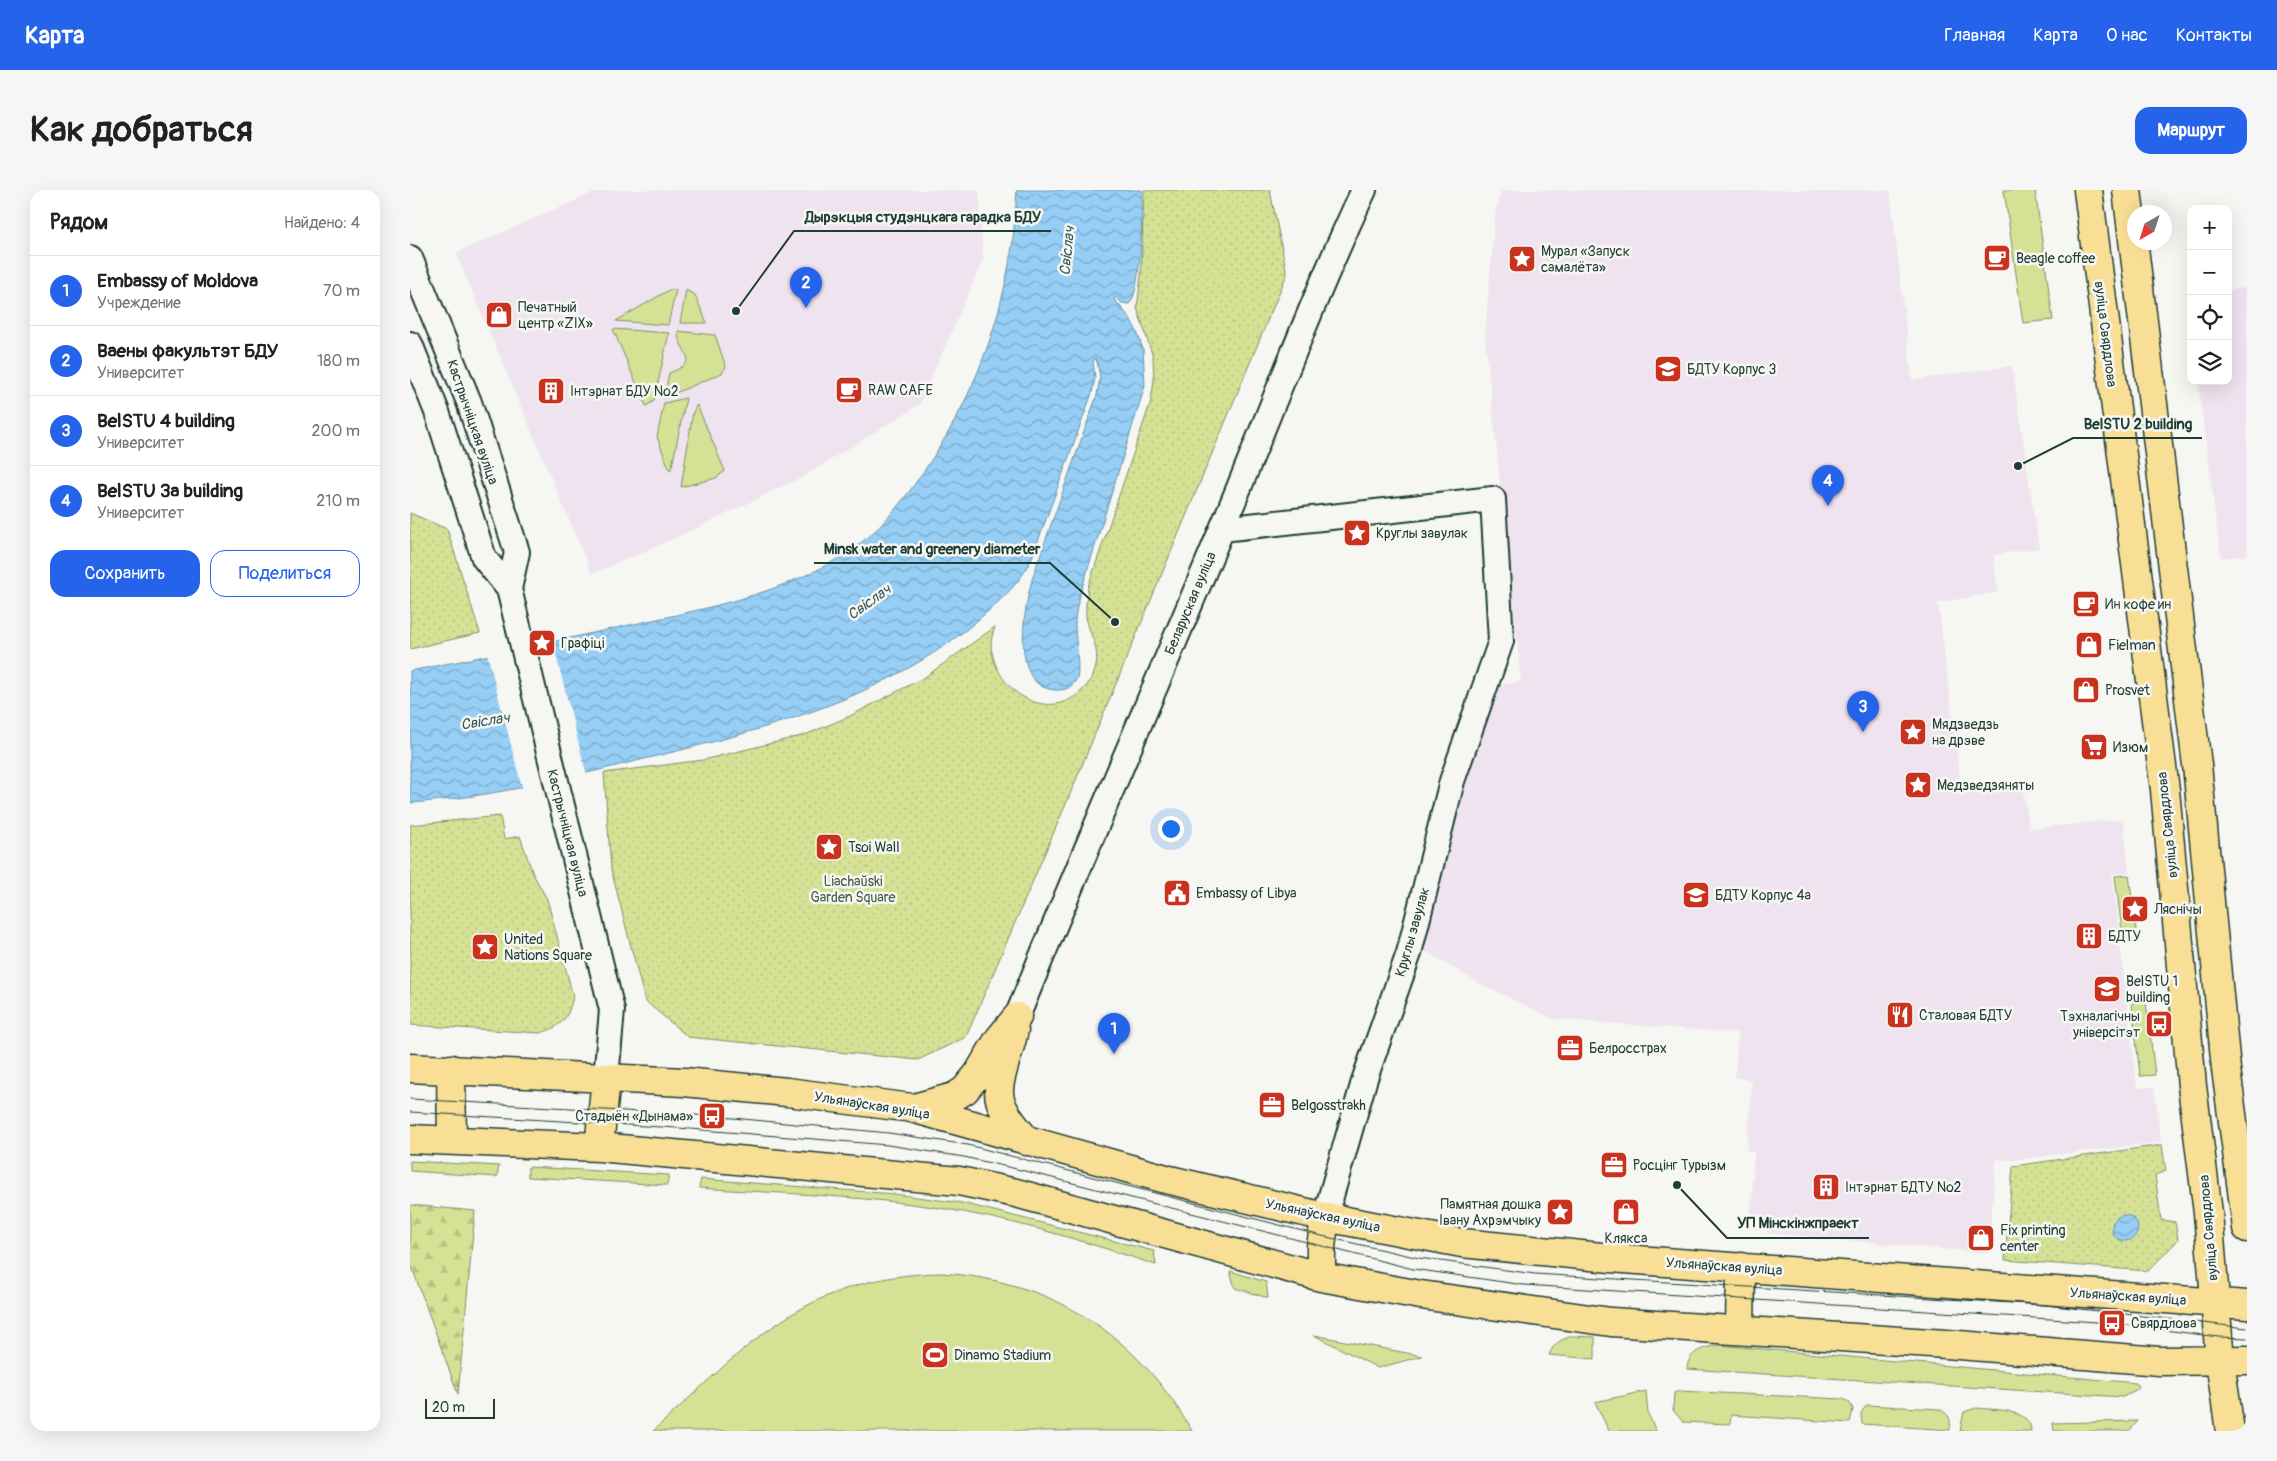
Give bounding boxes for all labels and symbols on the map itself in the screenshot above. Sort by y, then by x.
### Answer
callout: Дырэкцыя студэнцкага гарадка БДУ [794,201,1051,231]
north arrow [2127,205,2172,250]
text: Дырэкцыя студэнцкага гарадка БДУ [804,208,1041,227]
water label: Свіслач [1055,224,1080,277]
place label: Мурал «Запуск самалёта» [1541,243,1630,276]
cafe icon: Beagle coffee [1982,243,2012,273]
place icon: Мурал «Запуск самалёта» [1507,244,1537,274]
place label: Beagle coffee [2016,250,2095,267]
pin: 2 [790,267,822,308]
street label: вуліца Свярдлова [2091,280,2120,388]
place label: Печатный центр «ZIX» [518,299,593,332]
shop icon: Печатный центр «ZIX» [484,300,514,330]
school or university icon: БДТУ Корпус 3 [1653,354,1683,384]
street label: Кастрычніцкая вуліца [443,358,502,487]
place label: БДТУ Корпус 3 [1687,361,1776,378]
cafe icon: RAW CAFE [834,375,864,405]
building icon: Інтэрнат БДУ №2 [536,376,566,406]
place label: RAW CAFE [868,382,933,399]
place label: Інтэрнат БДУ №2 [570,383,679,400]
callout: BelSTU 2 building [2073,408,2202,438]
text: BelSTU 2 building [2084,415,2193,434]
pin: 4 [1812,465,1844,506]
place icon: Круглы завулак [1342,518,1372,548]
place label: Круглы завулак [1376,525,1468,542]
callout: Minsk water and greenery diameter [814,533,1050,563]
text: Minsk water and greenery diameter [824,540,1041,559]
street label: Беларуская вуліца [1161,549,1220,657]
water label: Свіслач [844,579,896,625]
cafe icon: Ин кофе ин [2071,589,2101,619]
place label: Ин кофе ин [2105,596,2171,613]
place icon: Графіці [527,628,557,658]
shop icon: Fielman [2074,630,2104,660]
place label: Графіці [561,635,605,652]
place label: Fielman [2108,637,2156,654]
shop icon: Prosvet [2071,675,2101,705]
place label: Prosvet [2105,682,2150,699]
pin: 3 [1847,691,1879,732]
water label: Свіслач [459,708,512,735]
place label: Мядзведзь на дрэве [1932,716,1999,749]
place icon: Мядзведзь на дрэве [1898,717,1928,747]
supermarket icon: Изюм [2079,732,2109,762]
place label: Изюм [2113,739,2148,756]
street label: Кастрычніцкая вуліца [543,768,592,899]
place icon: Медзведзяняты [1903,770,1933,800]
street label: вуліца Свярдлова [2153,771,2182,879]
place label: Медзведзяняты [1937,777,2034,794]
your location [1158,816,1184,842]
place icon: Tsoi Wall [814,832,844,862]
place label: Tsoi Wall [848,839,900,856]
park label: Liachaŭski Garden Square [811,873,896,906]
public building icon: Embassy of Libya [1162,878,1192,908]
school or university icon: БДТУ Корпус 4а [1681,880,1711,910]
place label: Embassy of Libya [1196,885,1297,902]
street label: Круглы завулак [1392,886,1433,979]
place label: БДТУ Корпус 4а [1715,887,1811,904]
place icon: Ляснічы [2120,894,2150,924]
place label: Ляснічы [2153,901,2202,918]
building icon: БДТУ [2074,921,2104,951]
place label: БДТУ [2108,928,2142,945]
place label: United Nations Square [504,931,592,964]
place icon: United Nations Square [470,932,500,962]
place label: BelSTU 1 building [2126,973,2178,1006]
school or university icon: BelSTU 1 building [2092,974,2122,1004]
restaurant icon: Сталовая БДТУ [1885,1000,1915,1030]
place label: Сталовая БДТУ [1919,1007,2013,1024]
place label: Тэхналагічны універсітэт [2060,1008,2140,1041]
bus stop icon: Тэхналагічны універсітэт [2144,1009,2174,1039]
pin: 1 [1098,1013,1130,1054]
office icon: Белросстрах [1555,1033,1585,1063]
place label: Белросстрах [1589,1040,1667,1057]
street label: Ульянаўская вуліца [813,1088,931,1123]
office icon: Belgosstrakh [1257,1090,1287,1120]
place label: Belgosstrakh [1291,1097,1366,1114]
bus stop icon: Стадыён «Дынама» [697,1101,727,1131]
place label: Стадыён «Дынама» [575,1108,693,1125]
office icon: Росцінг Турызм [1599,1150,1629,1180]
place label: Росцінг Турызм [1633,1157,1726,1174]
building icon: Інтэрнат БДТУ №2 [1811,1172,1841,1202]
street label: вуліца Свярдлова [2195,1174,2222,1282]
place label: Інтэрнат БДТУ №2 [1845,1179,1962,1196]
street label: Ульянаўская вуліца [1264,1195,1382,1236]
place label: Памятная дошка Івану Ахрэмчыку [1439,1196,1541,1229]
place icon: Памятная дошка Івану Ахрэмчыку [1545,1197,1575,1227]
shop icon: Клякса [1611,1197,1641,1227]
callout: УП Мінскінжпраект [1727,1208,1869,1238]
text: УП Мінскінжпраект [1737,1214,1859,1233]
place label: Fix printing center [2000,1222,2066,1255]
shop icon: Fix printing center [1966,1223,1996,1253]
place label: Клякса [1605,1230,1647,1247]
street label: Ульянаўская вуліца [1665,1254,1783,1279]
street label: Ульянаўская вуліца [2069,1284,2187,1309]
bus stop icon: Свярдлова [2097,1308,2127,1338]
place label: Свярдлова [2131,1315,2196,1332]
sports icon: Dinamo Stadium [920,1340,950,1370]
place label: Dinamo Stadium [954,1347,1051,1364]
scale bar [425,1396,495,1419]

